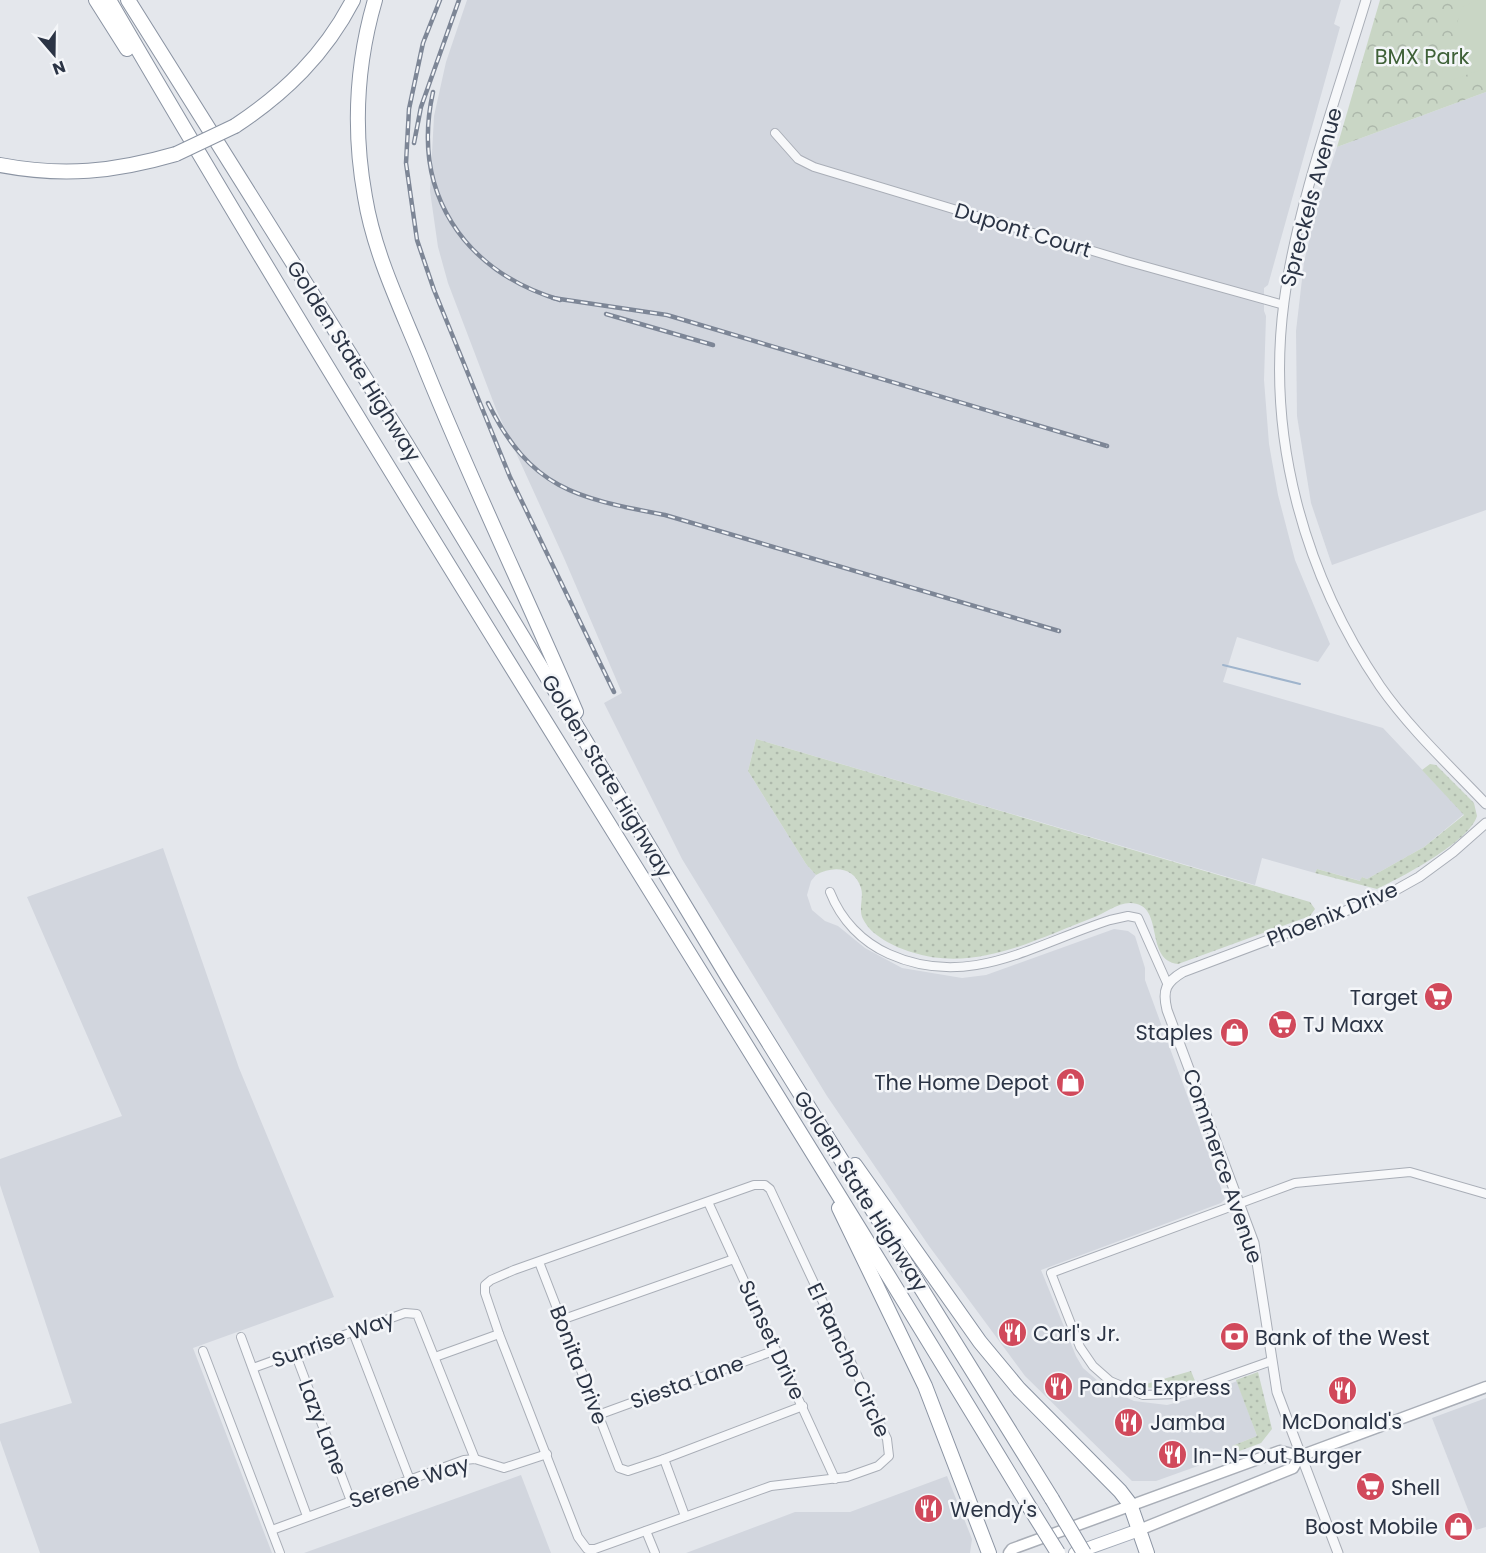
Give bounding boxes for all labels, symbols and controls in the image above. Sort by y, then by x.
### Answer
north arrow [24,24,84,84]
park label: BMX Park [1375,42,1469,71]
text: N [49,55,69,80]
street label: Spreckels Avenue [1273,104,1349,290]
street label: Dupont Court [951,195,1095,265]
street label: Golden State Highway [280,255,428,467]
street label: Golden State Highway [535,669,679,883]
street label: Phoenix Drive [1262,875,1402,953]
supermarket icon: Target [1423,981,1455,1013]
place label: Target [1350,983,1418,1012]
supermarket icon: TJ Maxx [1266,1008,1298,1040]
place label: TJ Maxx [1303,1010,1384,1039]
shop icon: Staples [1218,1016,1250,1048]
place label: Staples [1135,1018,1213,1047]
street label: Commerce Avenue [1176,1065,1270,1267]
shop icon: The Home Depot [1054,1066,1086,1098]
place label: The Home Depot [874,1068,1049,1097]
street label: Golden State Highway [787,1085,935,1297]
street label: Sunset Drive [732,1275,812,1405]
street label: El Rancho Circle [801,1278,897,1442]
street label: Bonita Drive [543,1301,615,1429]
street label: Sunrise Way [268,1303,398,1375]
restaurant icon: Carl's Jr. [996,1317,1028,1349]
place label: Carl's Jr. [1033,1319,1120,1348]
bank icon: Bank of the West [1218,1321,1250,1353]
place label: Bank of the West [1255,1323,1430,1352]
street label: Siesta Lane [626,1348,748,1416]
restaurant icon: Panda Express [1042,1371,1074,1403]
place label: Panda Express [1079,1373,1231,1402]
restaurant icon: McDonald's [1326,1374,1358,1406]
street label: Lazy Lane [292,1375,354,1479]
restaurant icon: Jamba [1113,1406,1145,1438]
place label: McDonald's [1282,1407,1402,1436]
place label: Jamba [1150,1408,1225,1437]
restaurant icon: In-N-Out Burger [1156,1439,1188,1471]
place label: In-N-Out Burger [1193,1441,1362,1470]
street label: Serene Way [345,1449,473,1515]
supermarket icon: Shell [1354,1471,1386,1503]
place label: Shell [1391,1473,1440,1502]
restaurant icon: Wendy's [913,1493,945,1525]
place label: Wendy's [950,1495,1037,1524]
shop icon: Boost Mobile [1443,1510,1475,1542]
place label: Boost Mobile [1305,1512,1438,1541]

